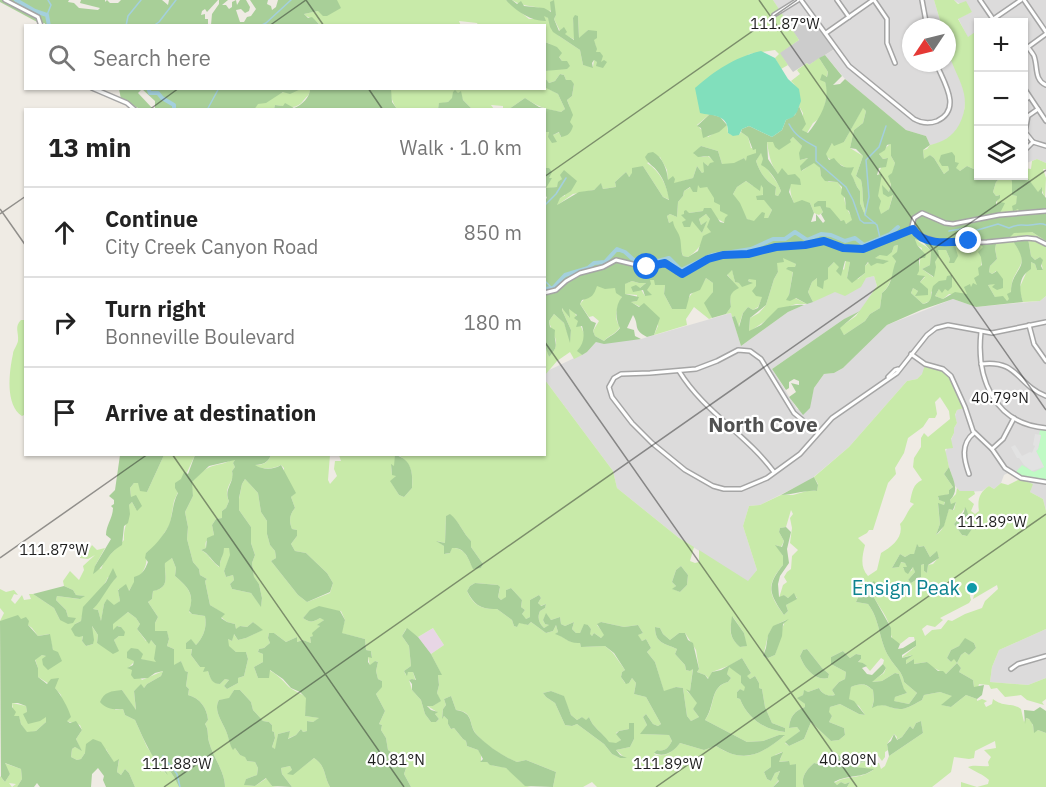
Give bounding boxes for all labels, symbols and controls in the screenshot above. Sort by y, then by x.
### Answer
text: 111.87°W [750,14,820,33]
north arrow [902,18,956,72]
map controls [974,18,1028,180]
button: + [974,18,1028,72]
search box [24,24,546,90]
icon: search [45,41,78,74]
text: Search here [93,43,211,72]
button: − [974,72,1028,126]
button: layers [974,126,1028,180]
text: 13 min [48,130,132,164]
text: Walk · 1.0 km [400,134,522,161]
text: Continue [105,204,198,233]
icon: ahead [48,216,81,249]
text: 850 m [464,219,522,246]
route end [955,227,981,253]
text: City Creek Canyon Road [105,233,318,260]
route start [633,253,659,279]
text: Turn right [105,294,206,323]
icon: right [48,306,81,339]
text: 180 m [464,309,522,336]
text: Bonneville Boulevard [105,323,295,350]
text: 40.79°N [971,388,1029,407]
icon: arrive [48,396,81,429]
text: Arrive at destination [105,398,316,427]
district label: North Cove [708,410,818,438]
text: 111.89°W [957,512,1027,531]
text: 111.87°W [19,540,89,559]
place label: Ensign Peak [852,574,960,601]
marker: Ensign Peak [965,581,979,595]
text: 40.81°N [367,750,425,769]
text: 40.80°N [819,750,877,769]
text: 111.88°W [142,754,212,773]
text: 111.89°W [633,754,703,773]

